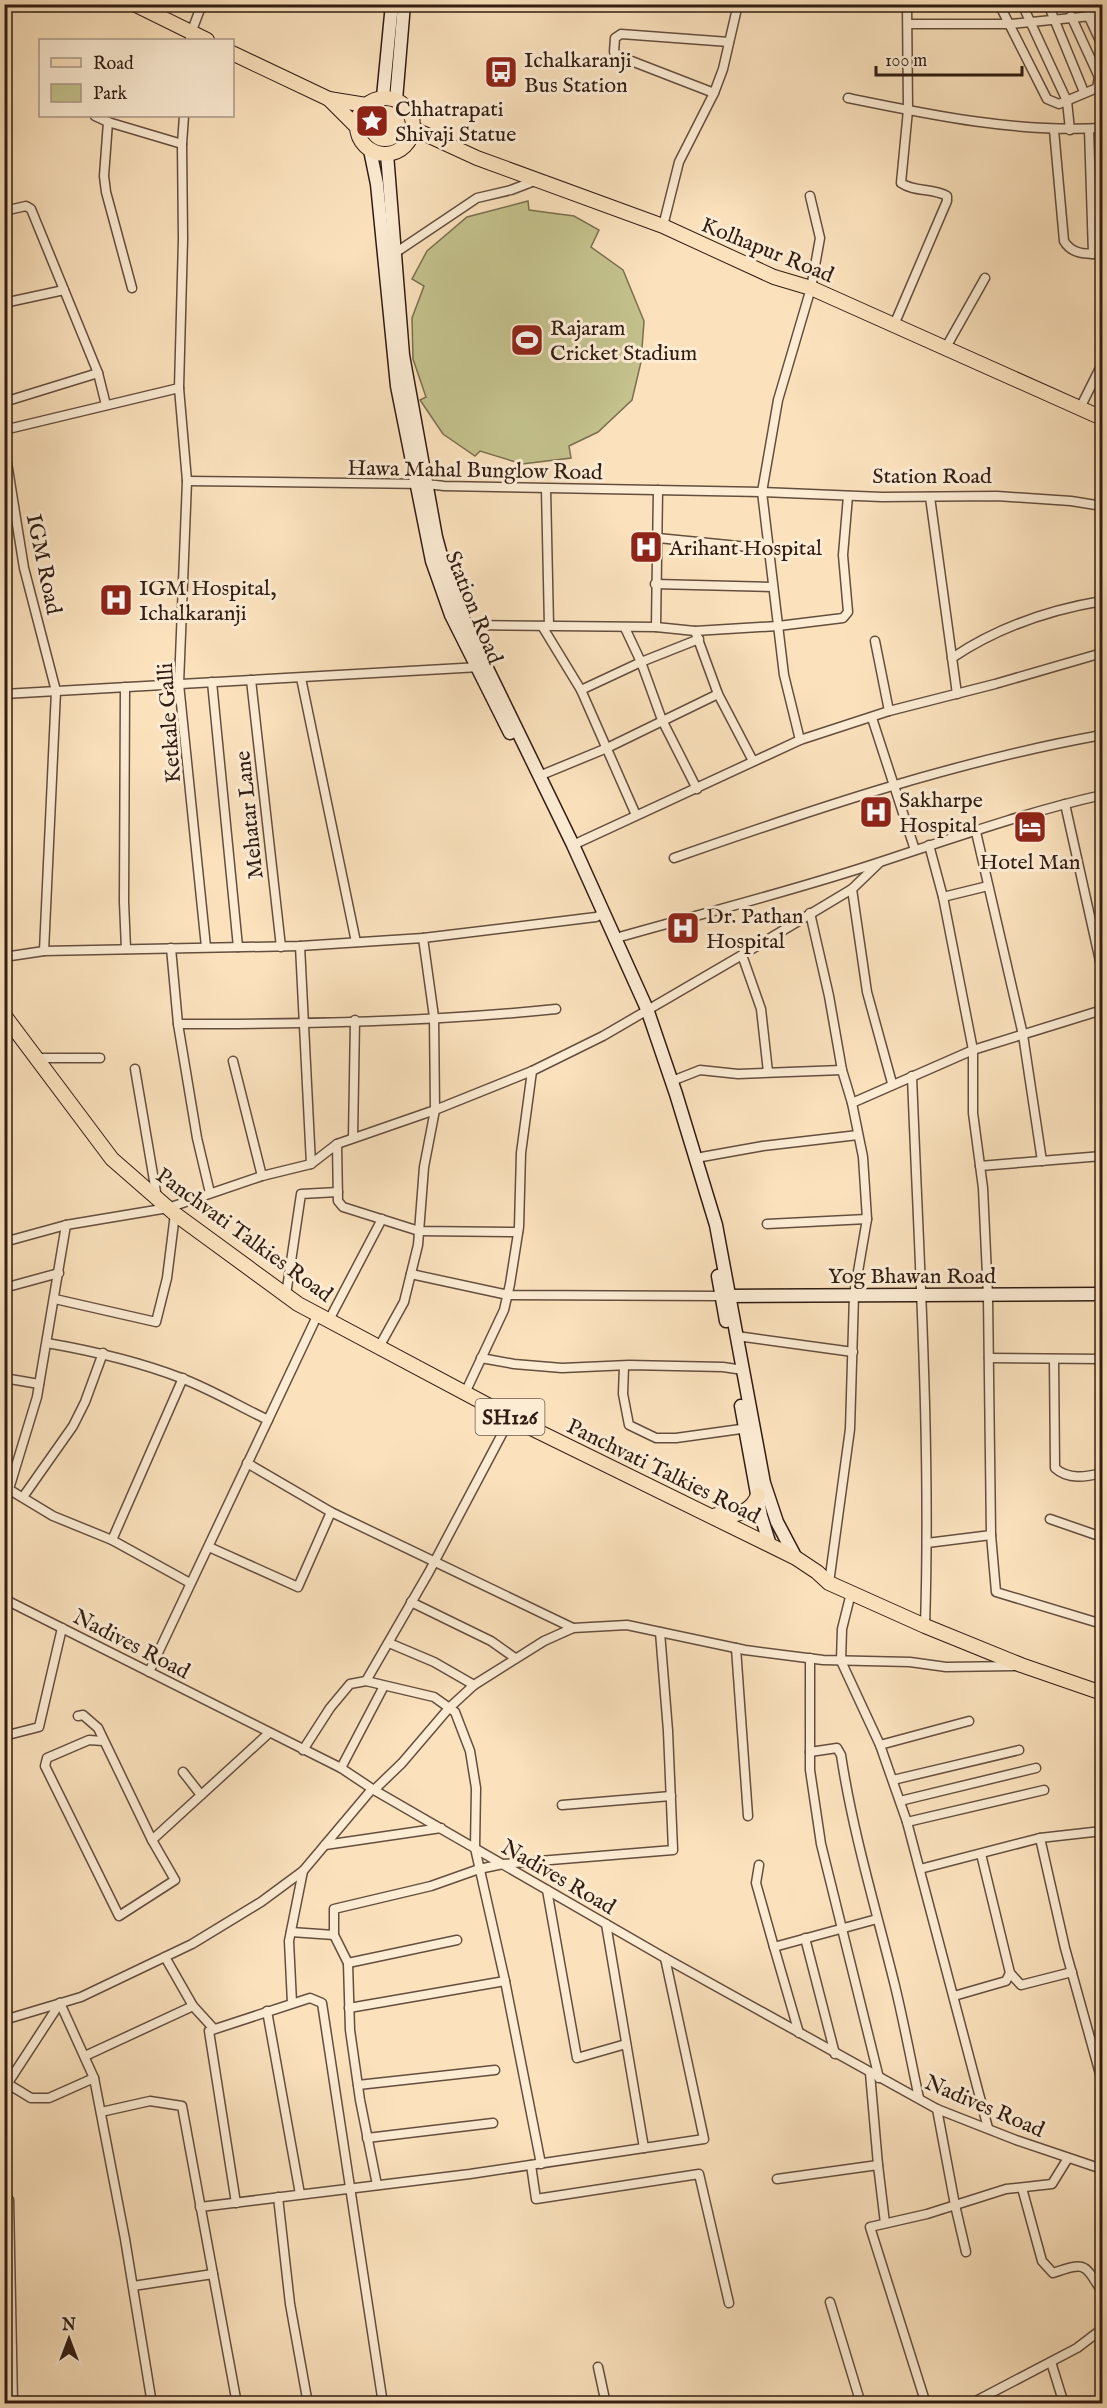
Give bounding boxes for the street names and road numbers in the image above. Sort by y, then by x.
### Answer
street label: Kolhapur Road [697,212,838,290]
street label: Hawa Mahal Bunglow Road [347,455,603,487]
street label: Station Road [872,463,992,491]
street label: IGM Road [19,512,67,617]
street label: Station Road [438,547,509,669]
street label: Ketkale Galli [152,662,188,784]
street label: Mehatar Lane [229,749,271,880]
street label: Panchvati Talkies Road [150,1162,338,1309]
street label: Yog Bhawan Road [828,1263,996,1291]
road number: SH126 [476,1399,544,1435]
street label: Panchvati Talkies Road [562,1413,765,1531]
street label: Nadives Road [68,1603,194,1686]
street label: Nadives Road [496,1834,620,1922]
street label: Nadives Road [920,2069,1049,2145]

